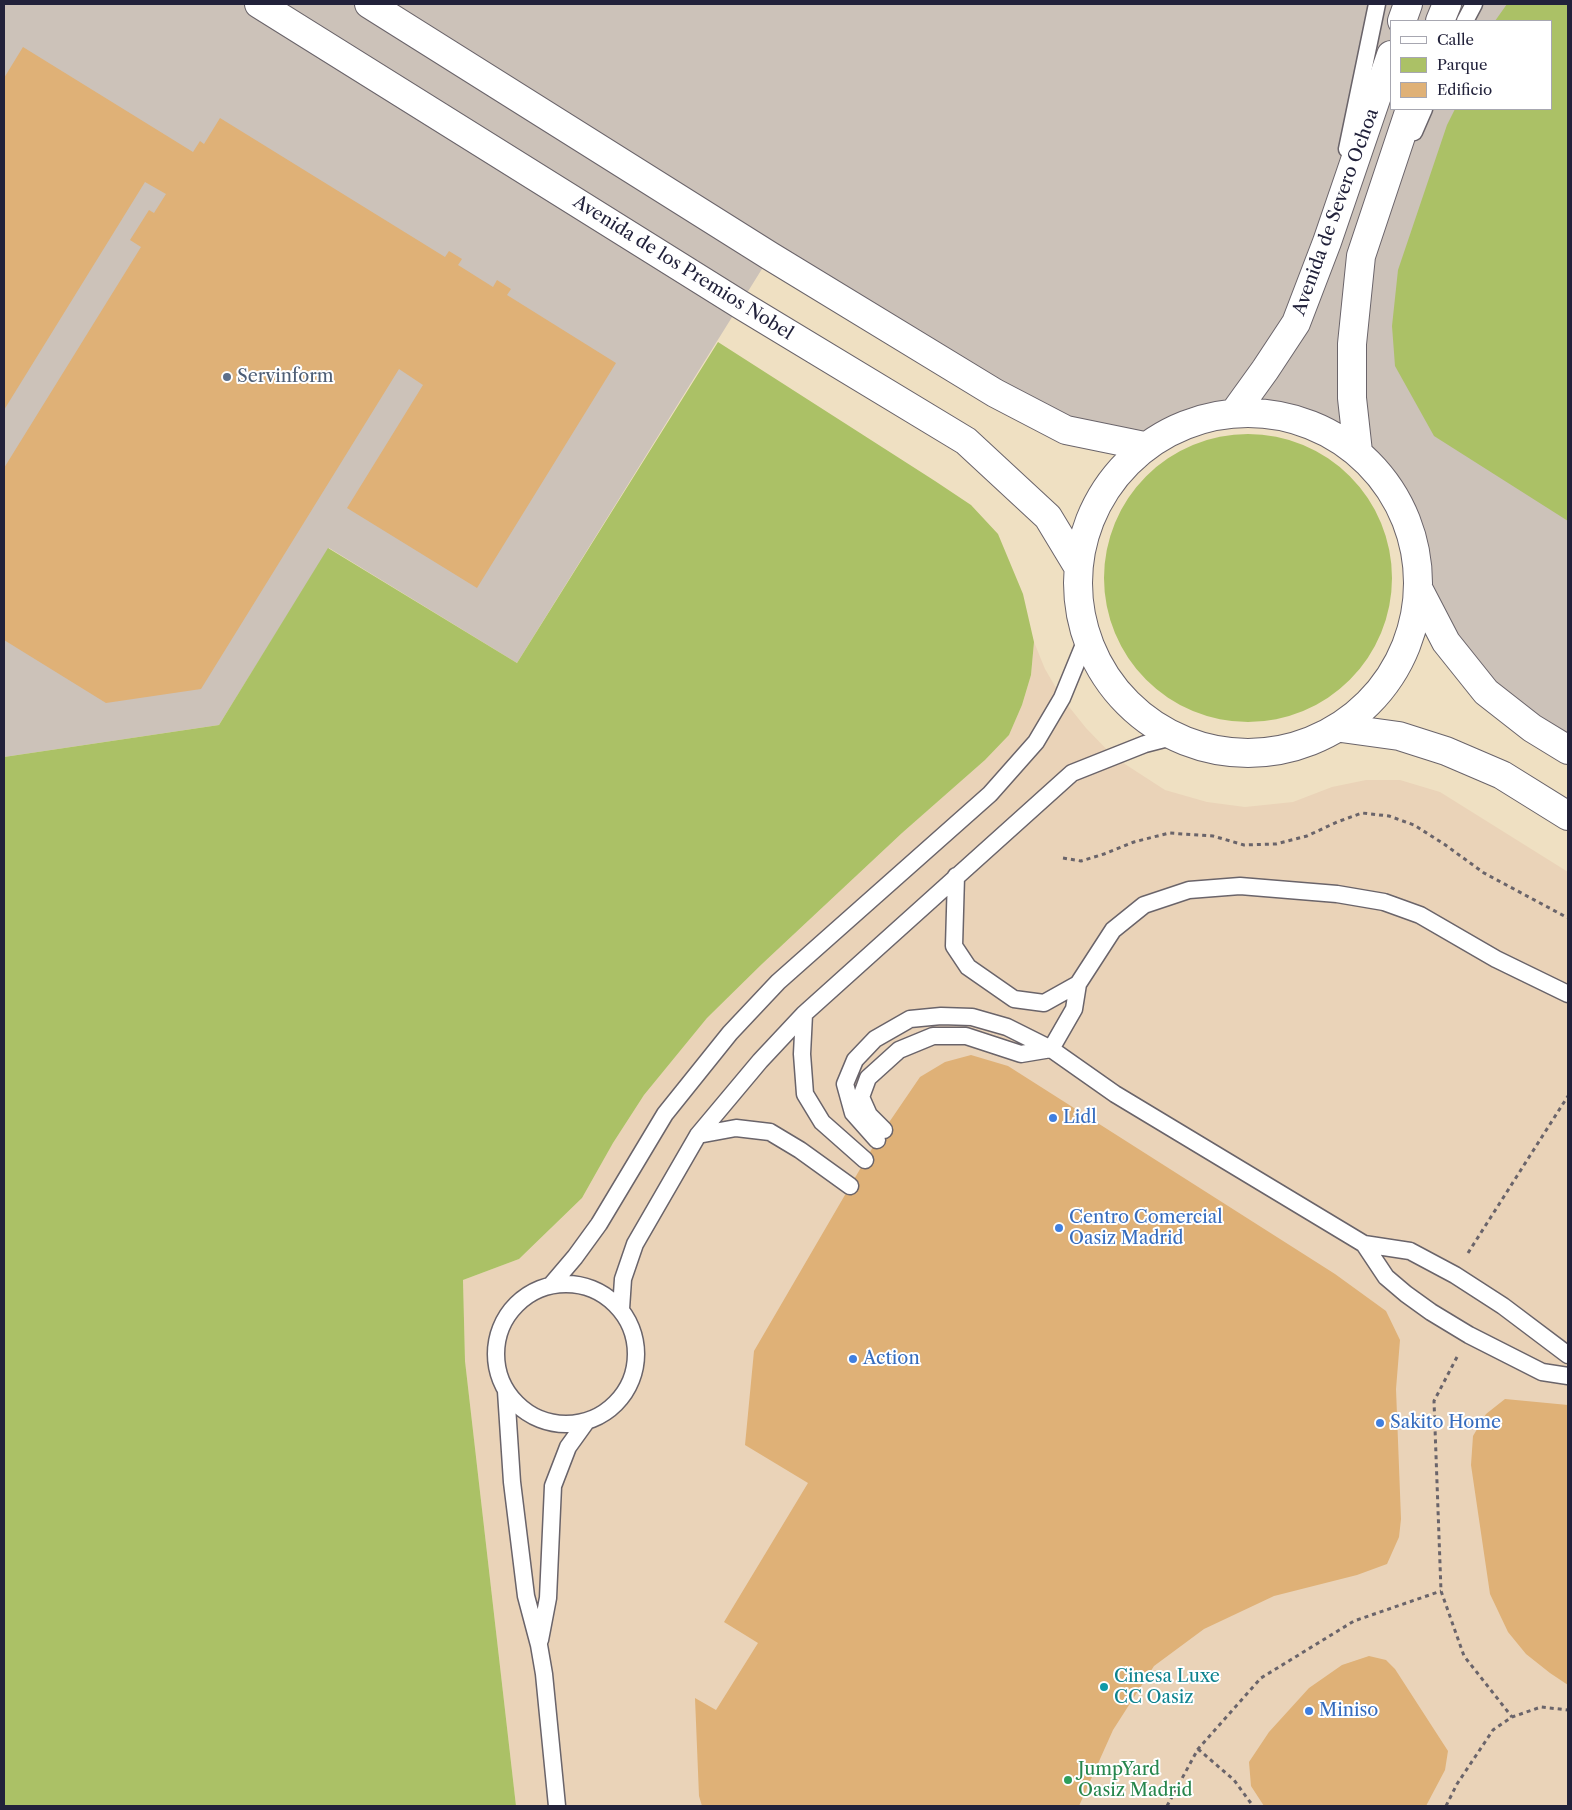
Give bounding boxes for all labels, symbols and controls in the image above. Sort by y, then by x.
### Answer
legend [1390,20,1552,110]
text: Calle [1437,30,1474,49]
text: Parque [1437,55,1487,74]
text: Edificio [1437,80,1492,99]
street label: Avenida de Severo Ochoa [1288,106,1384,318]
street label: Avenida de los Premios Nobel [569,191,797,345]
place label: Servinform [237,366,334,388]
marker: Servinform [221,371,233,383]
place label: Lidl [1063,1107,1097,1129]
marker: Lidl [1047,1112,1059,1124]
place label: Centro Comercial Oasiz Madrid [1069,1207,1223,1250]
marker: Centro Comercial Oasiz Madrid [1053,1222,1065,1234]
place label: Action [863,1348,920,1370]
marker: Action [847,1353,859,1365]
place label: Sakito Home [1390,1412,1501,1434]
marker: Sakito Home [1374,1417,1386,1429]
place label: Cinesa Luxe CC Oasiz [1114,1666,1220,1708]
marker: Cinesa Luxe CC Oasiz [1098,1681,1110,1693]
place label: Miniso [1319,1700,1378,1722]
marker: Miniso [1303,1705,1315,1717]
place label: JumpYard Oasiz Madrid [1078,1759,1192,1802]
marker: JumpYard Oasiz Madrid [1062,1774,1074,1786]

